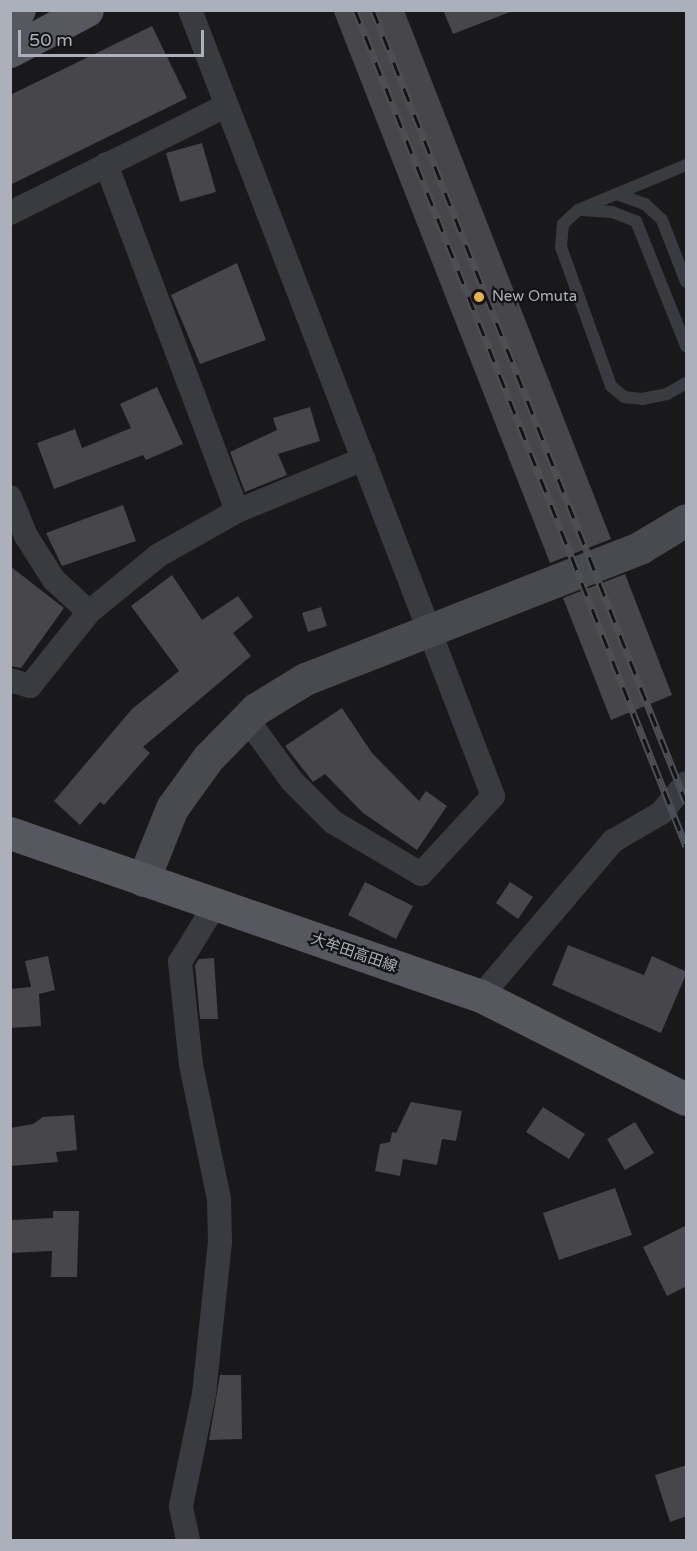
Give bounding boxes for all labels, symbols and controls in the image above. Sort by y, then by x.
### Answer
scale bar [21,18,207,56]
text: 50 m [29,29,73,51]
marker: New Omuta [470,288,488,306]
place label: New Omuta [492,288,577,306]
street label: 大牟田高田線 [309,930,399,976]

